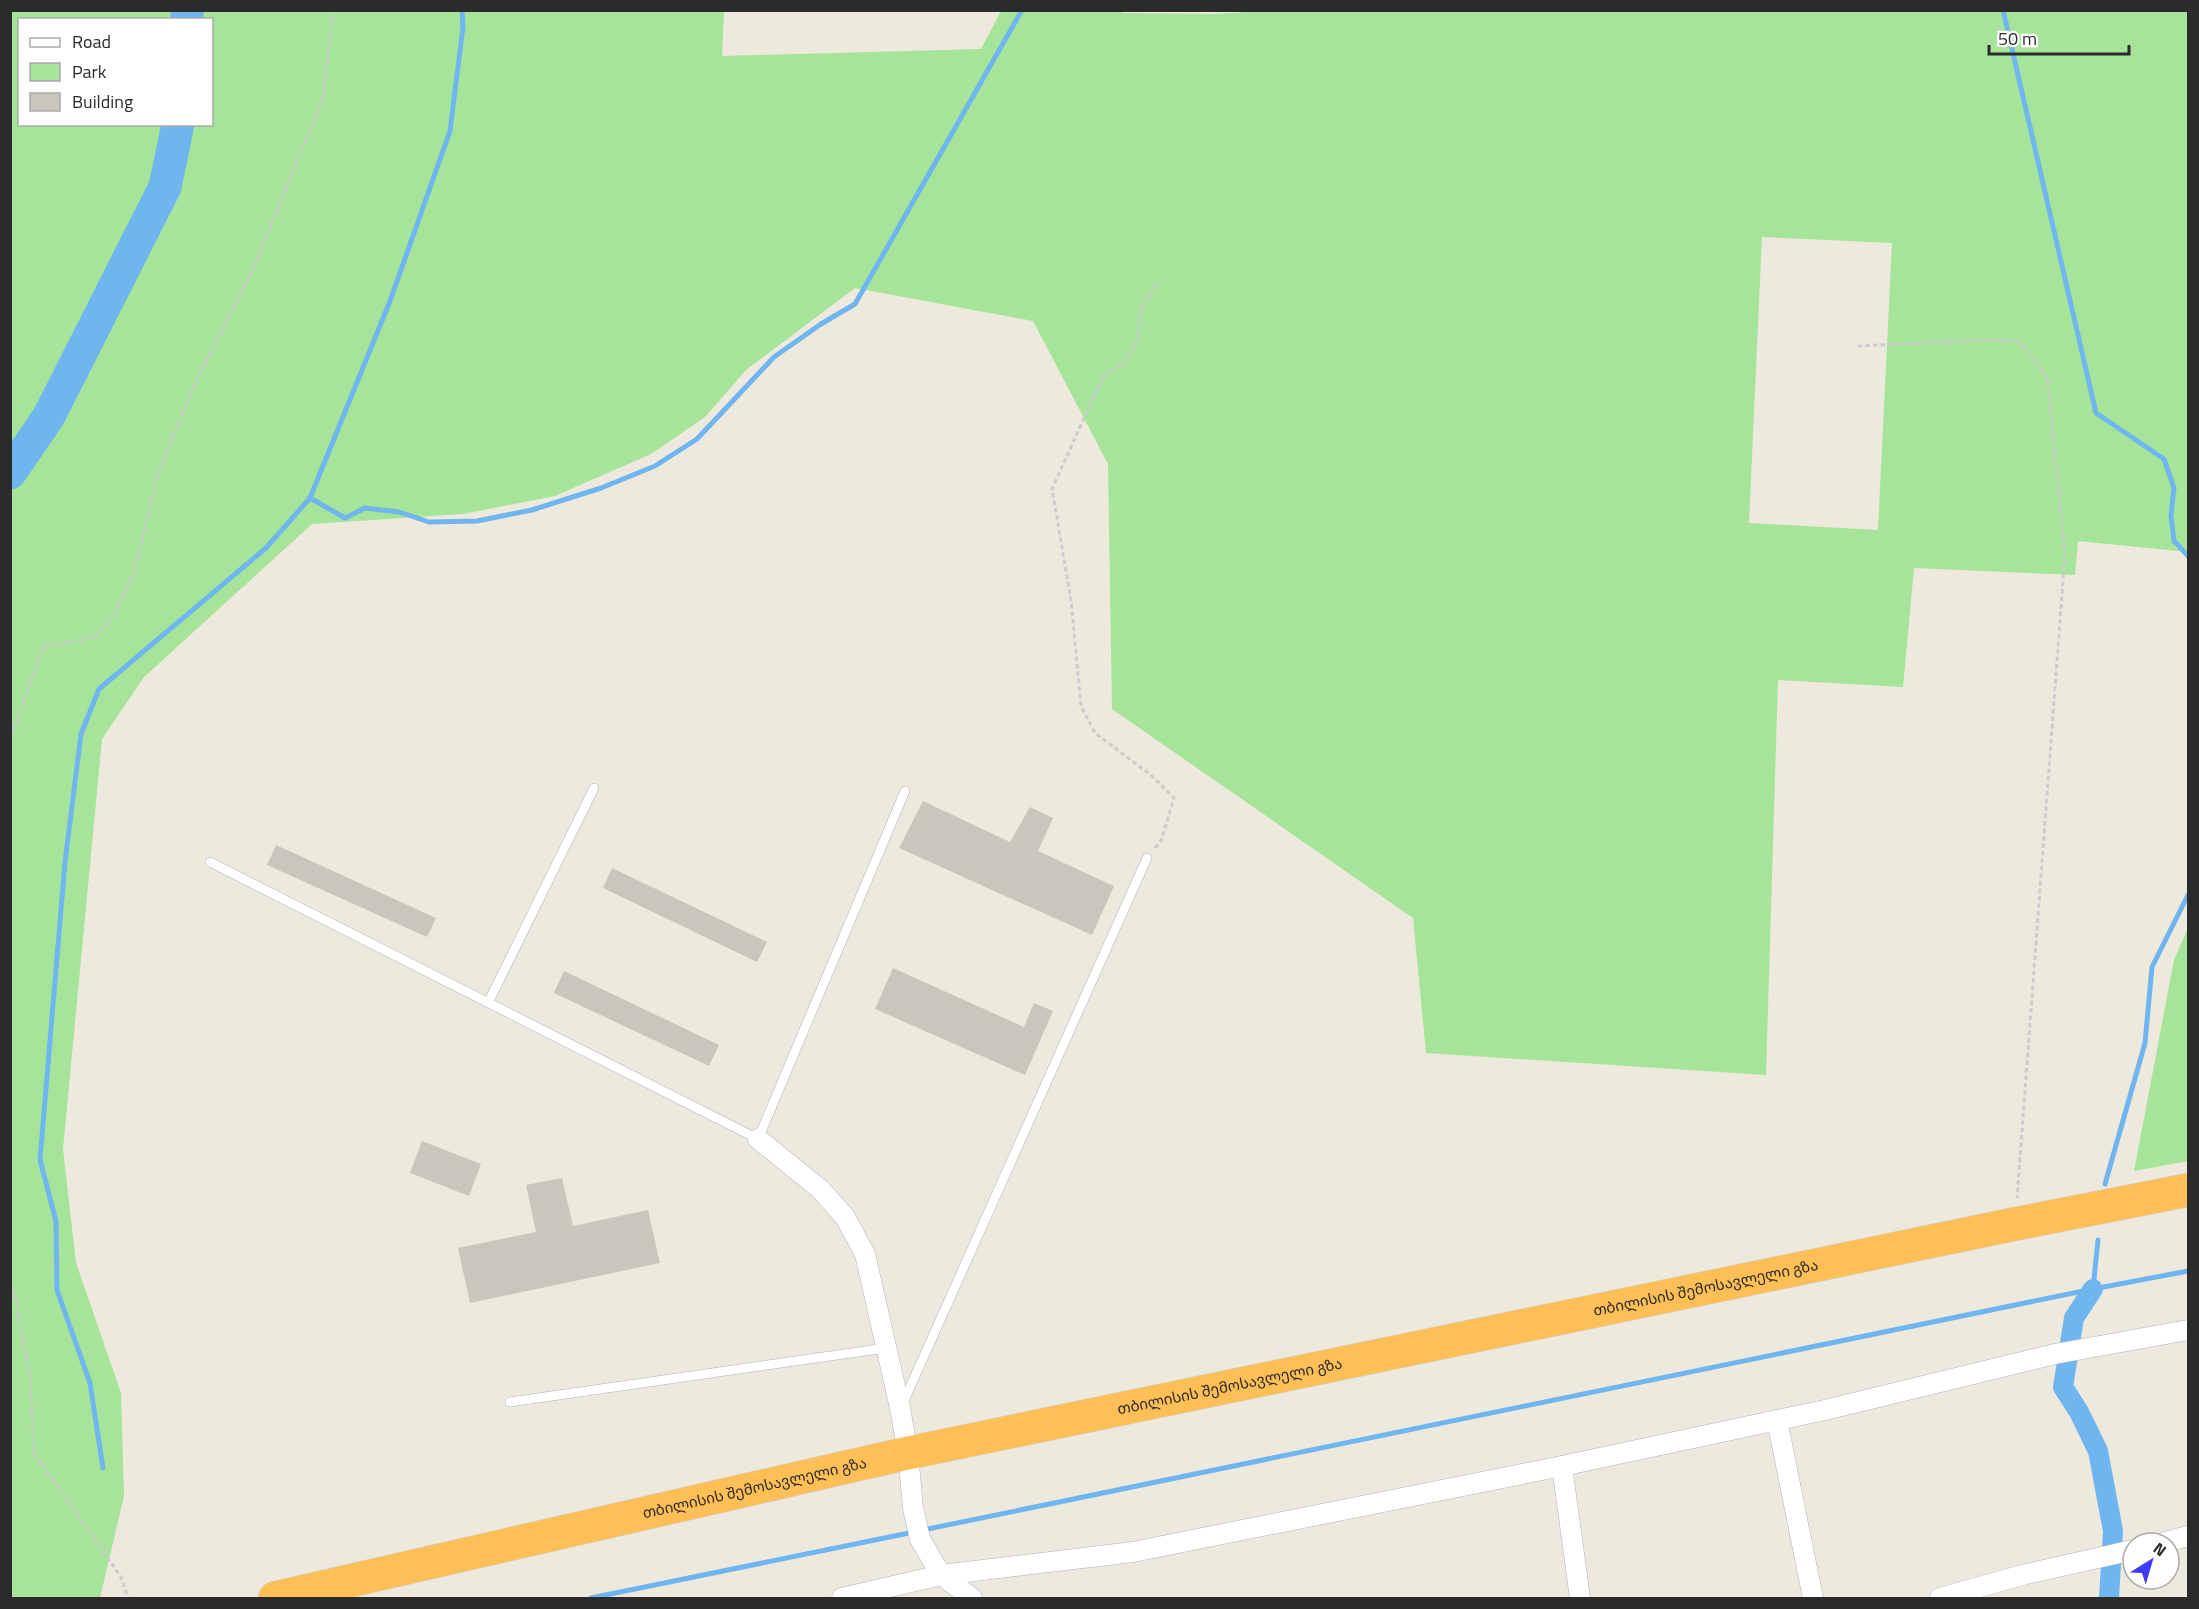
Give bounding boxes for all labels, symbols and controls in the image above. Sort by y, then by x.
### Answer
legend [18,18,213,126]
scale bar [1989,18,2128,56]
text: 50 m [1998,25,2037,52]
text: Road [72,28,111,55]
text: Park [72,58,107,85]
text: Building [72,88,133,115]
street label: თბილისის შემოსავლელი გზა [1591,1253,1820,1322]
street label: თბილისის შემოსავლელი გზა [1115,1351,1344,1420]
street label: თბილისის შემოსავლელი გზა [640,1451,869,1524]
north arrow [2121,1531,2181,1591]
text: N [2148,1536,2172,1562]

